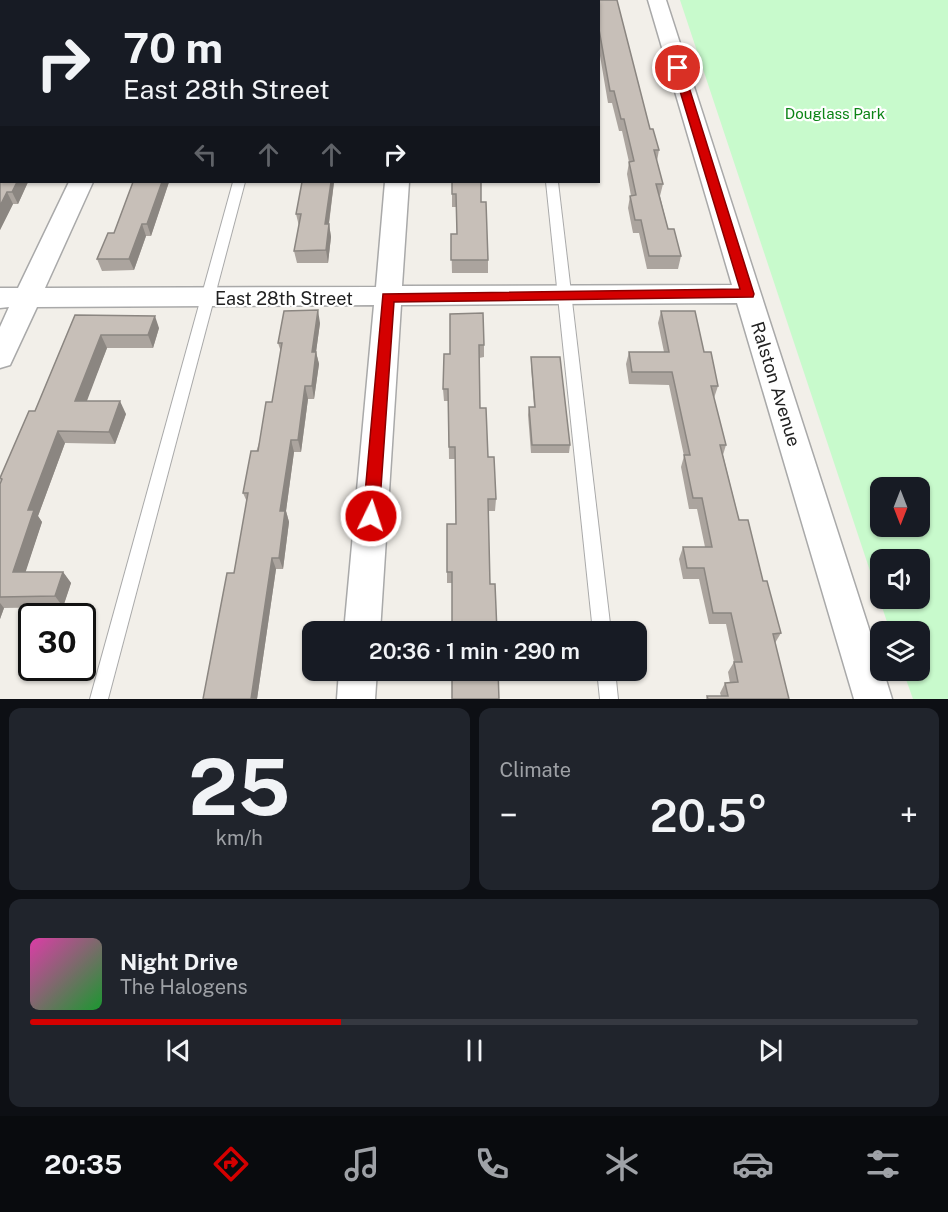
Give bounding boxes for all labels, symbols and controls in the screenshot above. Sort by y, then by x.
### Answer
text: 70 m [123,23,223,72]
icon: right [24,24,102,102]
pin [652,42,703,93]
icon: arrive [661,51,694,84]
text: East 28th Street [123,73,330,105]
park label: Douglass Park [785,105,885,122]
icon: left [189,138,222,171]
icon: ahead [252,138,285,171]
icon: ahead [315,138,348,171]
icon: right [378,138,411,171]
street label: East 28th Street [215,288,353,309]
street label: Ralston Avenue [747,319,805,449]
north arrow [870,477,930,537]
map controls [870,477,930,681]
position arrow [339,484,403,548]
button: sound [870,549,930,609]
speed limit sign: 30 [18,603,96,681]
button: layers [870,621,930,681]
text: 20:36 · 1 min · 290 m [369,638,580,664]
text: 25 [188,741,290,833]
text: Climate [500,758,571,782]
text: 20.5° [650,789,768,842]
text: − [500,796,518,834]
text: + [900,796,918,834]
text: km/h [216,826,263,850]
text: Night Drive [120,949,238,975]
text: The Halogens [120,975,248,999]
icon: previous [162,1034,195,1067]
icon: pause [458,1034,491,1067]
icon: next [754,1034,787,1067]
icon: directions [210,1143,252,1185]
icon: music [341,1143,383,1185]
icon: phone [471,1143,513,1185]
icon: climate [601,1143,643,1185]
icon: car [732,1143,774,1185]
icon: filters [862,1143,904,1185]
text: 20:35 [44,1148,122,1180]

